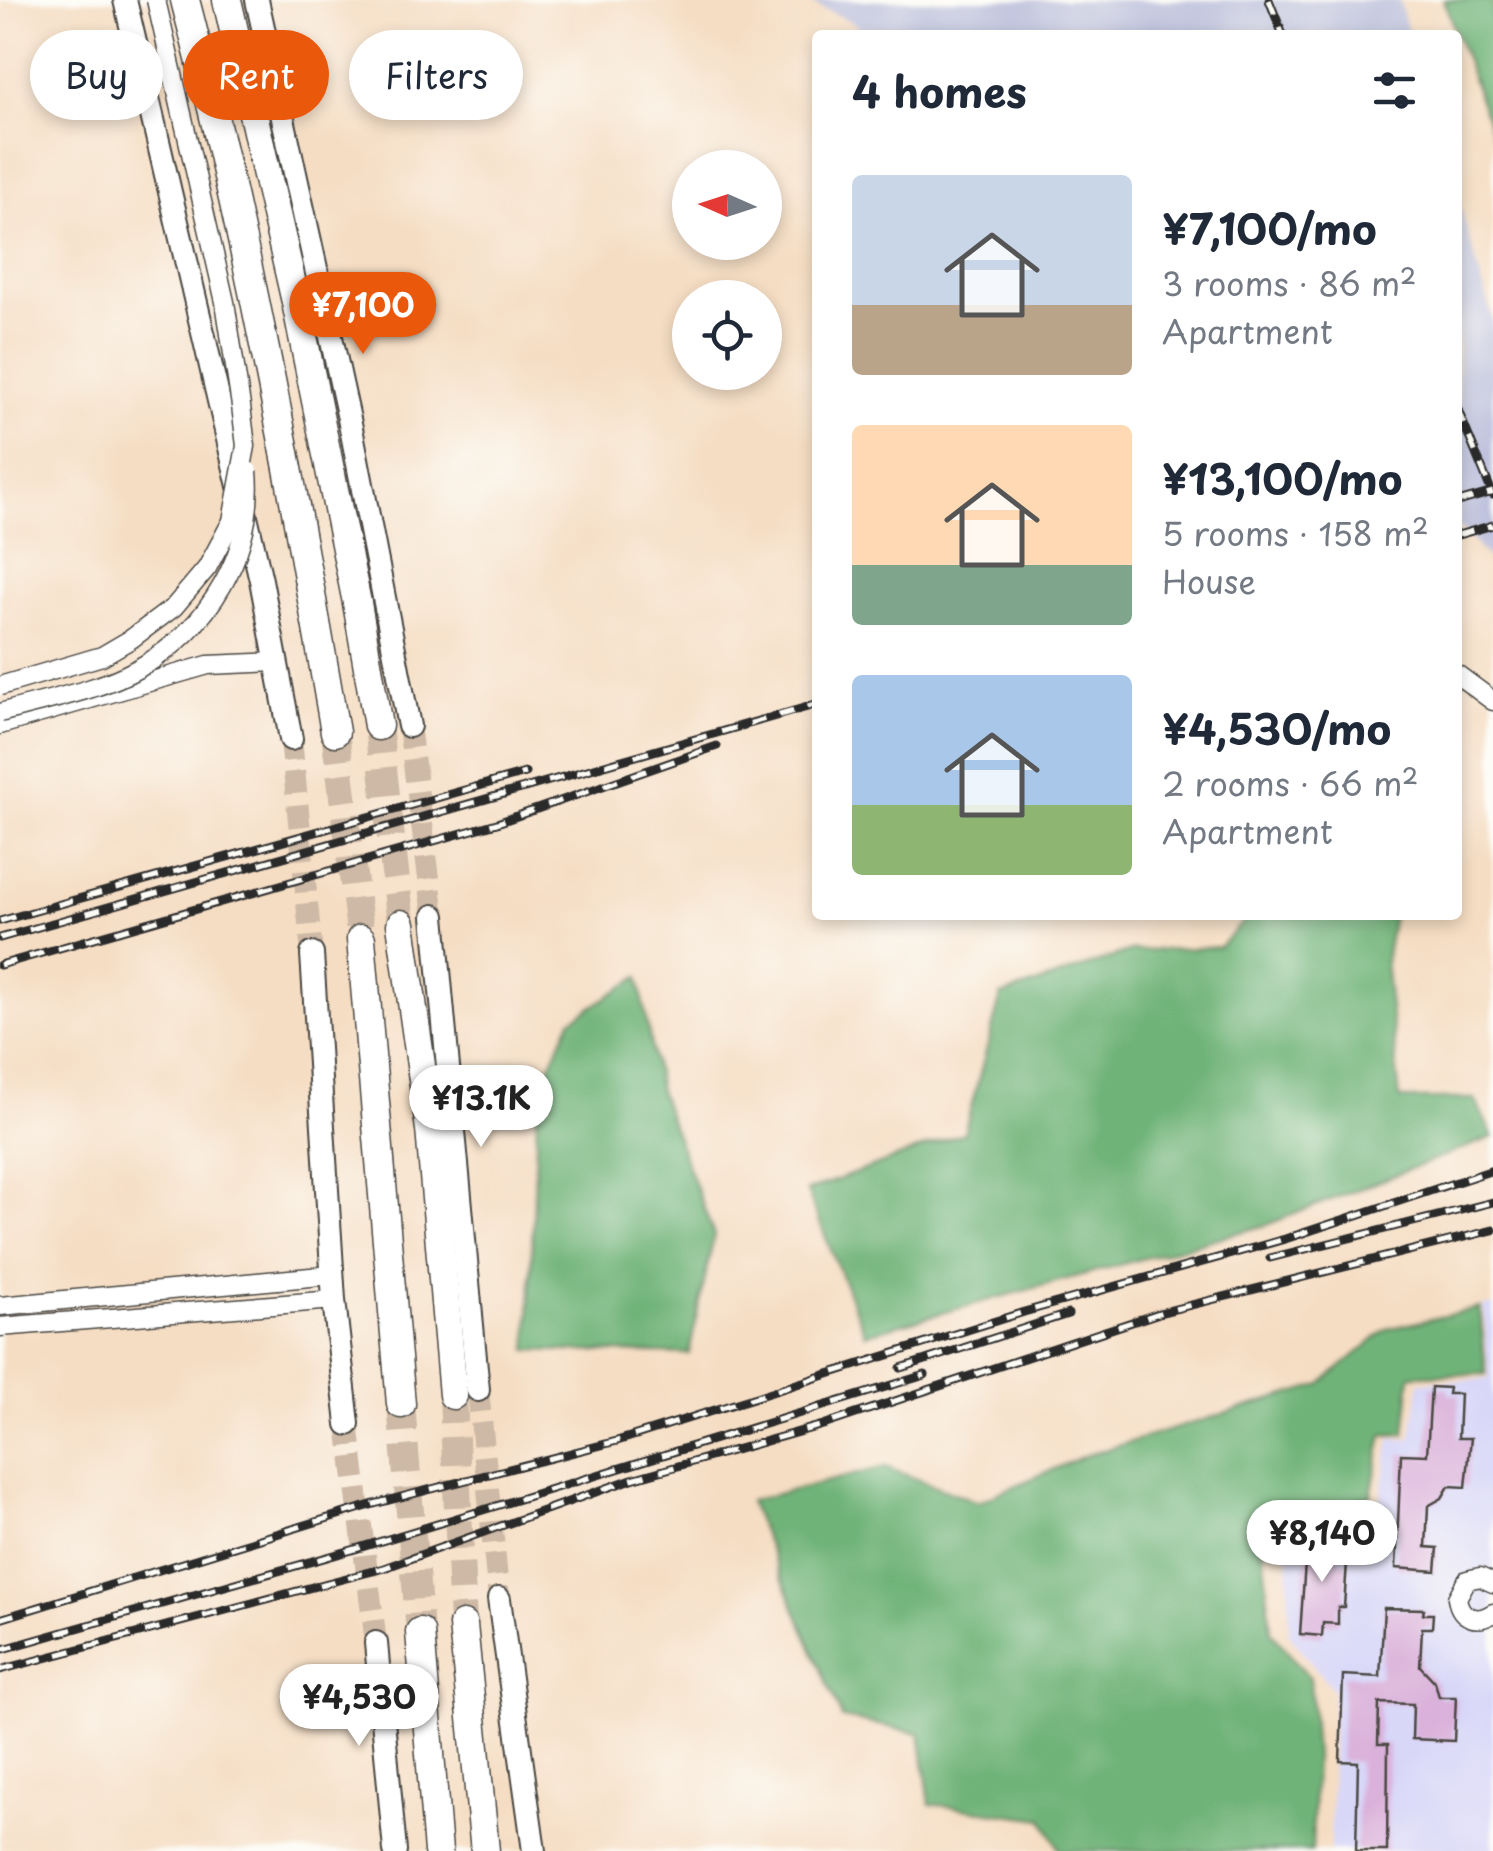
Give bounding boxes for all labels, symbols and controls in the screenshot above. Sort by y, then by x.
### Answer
chip: Buy [30,30,163,120]
chip: Rent [183,30,329,120]
chip: Filters [349,30,523,120]
text: 4 homes [852,59,1027,122]
icon: filters [1367,63,1422,118]
north arrow [672,150,782,260]
map controls [672,150,782,390]
text: ¥7,100/mo [1162,196,1377,259]
icon: home [932,215,1052,335]
text: 3 rooms · 86 m² [1162,259,1417,307]
pin: ¥7,100 [282,272,444,357]
text: ¥7,100 [311,280,415,328]
button: locate [672,280,782,390]
text: Apartment [1162,307,1333,355]
text: ¥13,100/mo [1162,446,1403,509]
icon: home [932,465,1052,585]
text: 5 rooms · 158 m² [1162,509,1429,557]
text: House [1162,557,1256,605]
text: ¥4,530/mo [1162,696,1391,759]
icon: home [932,715,1052,835]
text: 2 rooms · 66 m² [1162,759,1419,807]
text: Apartment [1162,807,1333,855]
pin: ¥13.1K [400,1065,562,1150]
text: ¥13.1K [431,1073,531,1121]
pin: ¥8,140 [1241,1500,1403,1585]
text: ¥8,140 [1269,1508,1375,1556]
pin: ¥4,530 [278,1664,440,1749]
text: ¥4,530 [302,1672,416,1720]

